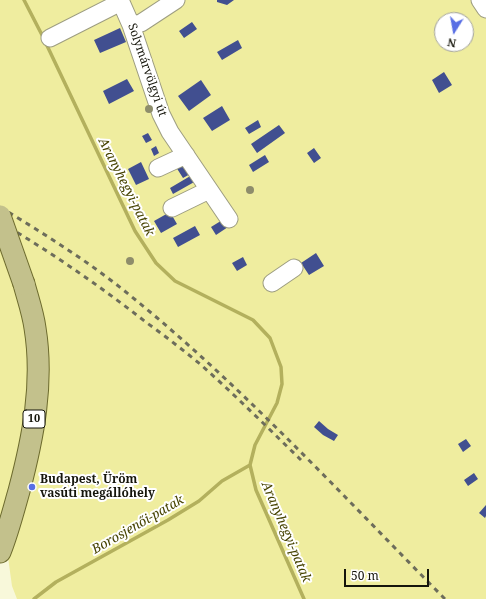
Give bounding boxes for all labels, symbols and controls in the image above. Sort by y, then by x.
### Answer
north arrow [434,12,474,52]
street label: Solymárvölgyi út [124,22,170,118]
text: N [446,35,458,51]
water label: Aranyhegyi-patak [95,135,157,239]
road number: 10 [23,410,45,428]
place label: Budapest, Üröm vasúti megállóhely [40,473,155,501]
water label: Aranyhegyi-patak [258,479,314,585]
marker: Budapest, Üröm vasúti megállóhely [27,482,37,492]
water label: Borosjenői-patak [89,492,187,558]
scale bar [346,561,431,587]
text: 50 m [351,567,379,584]

